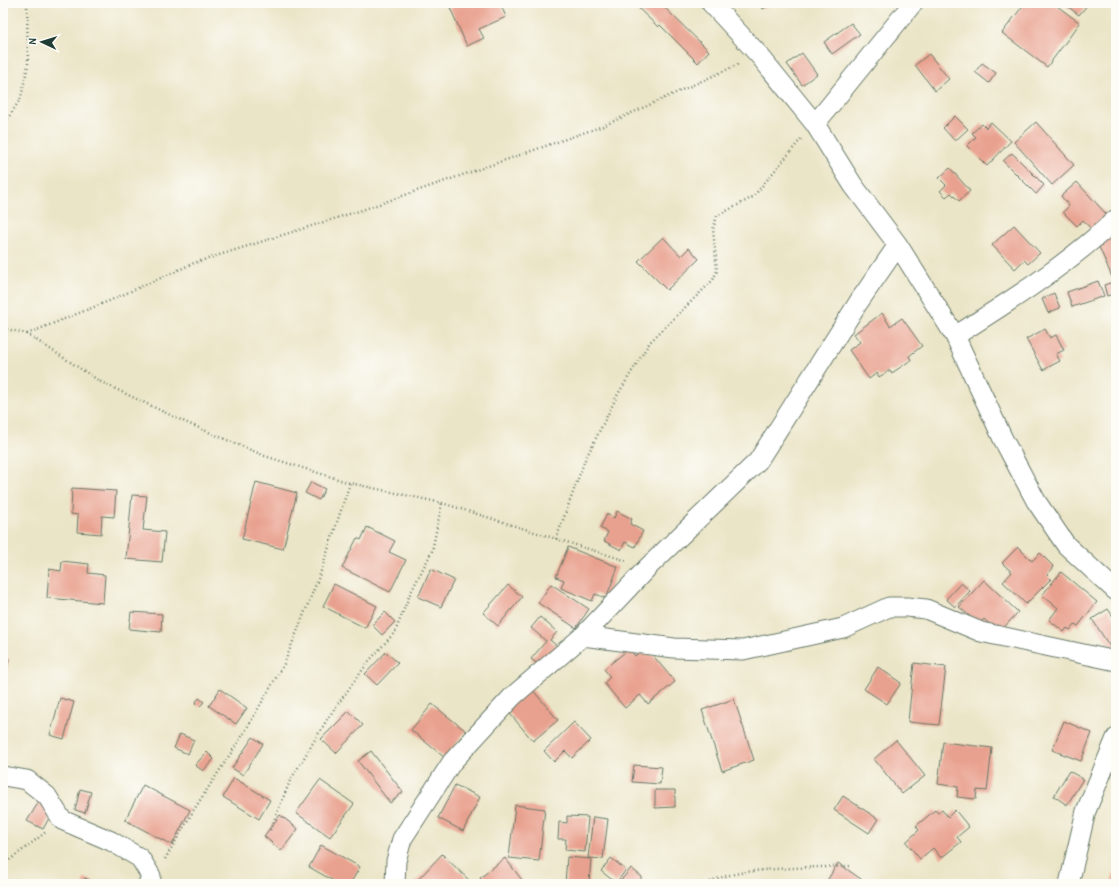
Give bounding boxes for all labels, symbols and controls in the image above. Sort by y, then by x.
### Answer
north arrow [22,22,62,62]
text: N [25,38,39,45]

